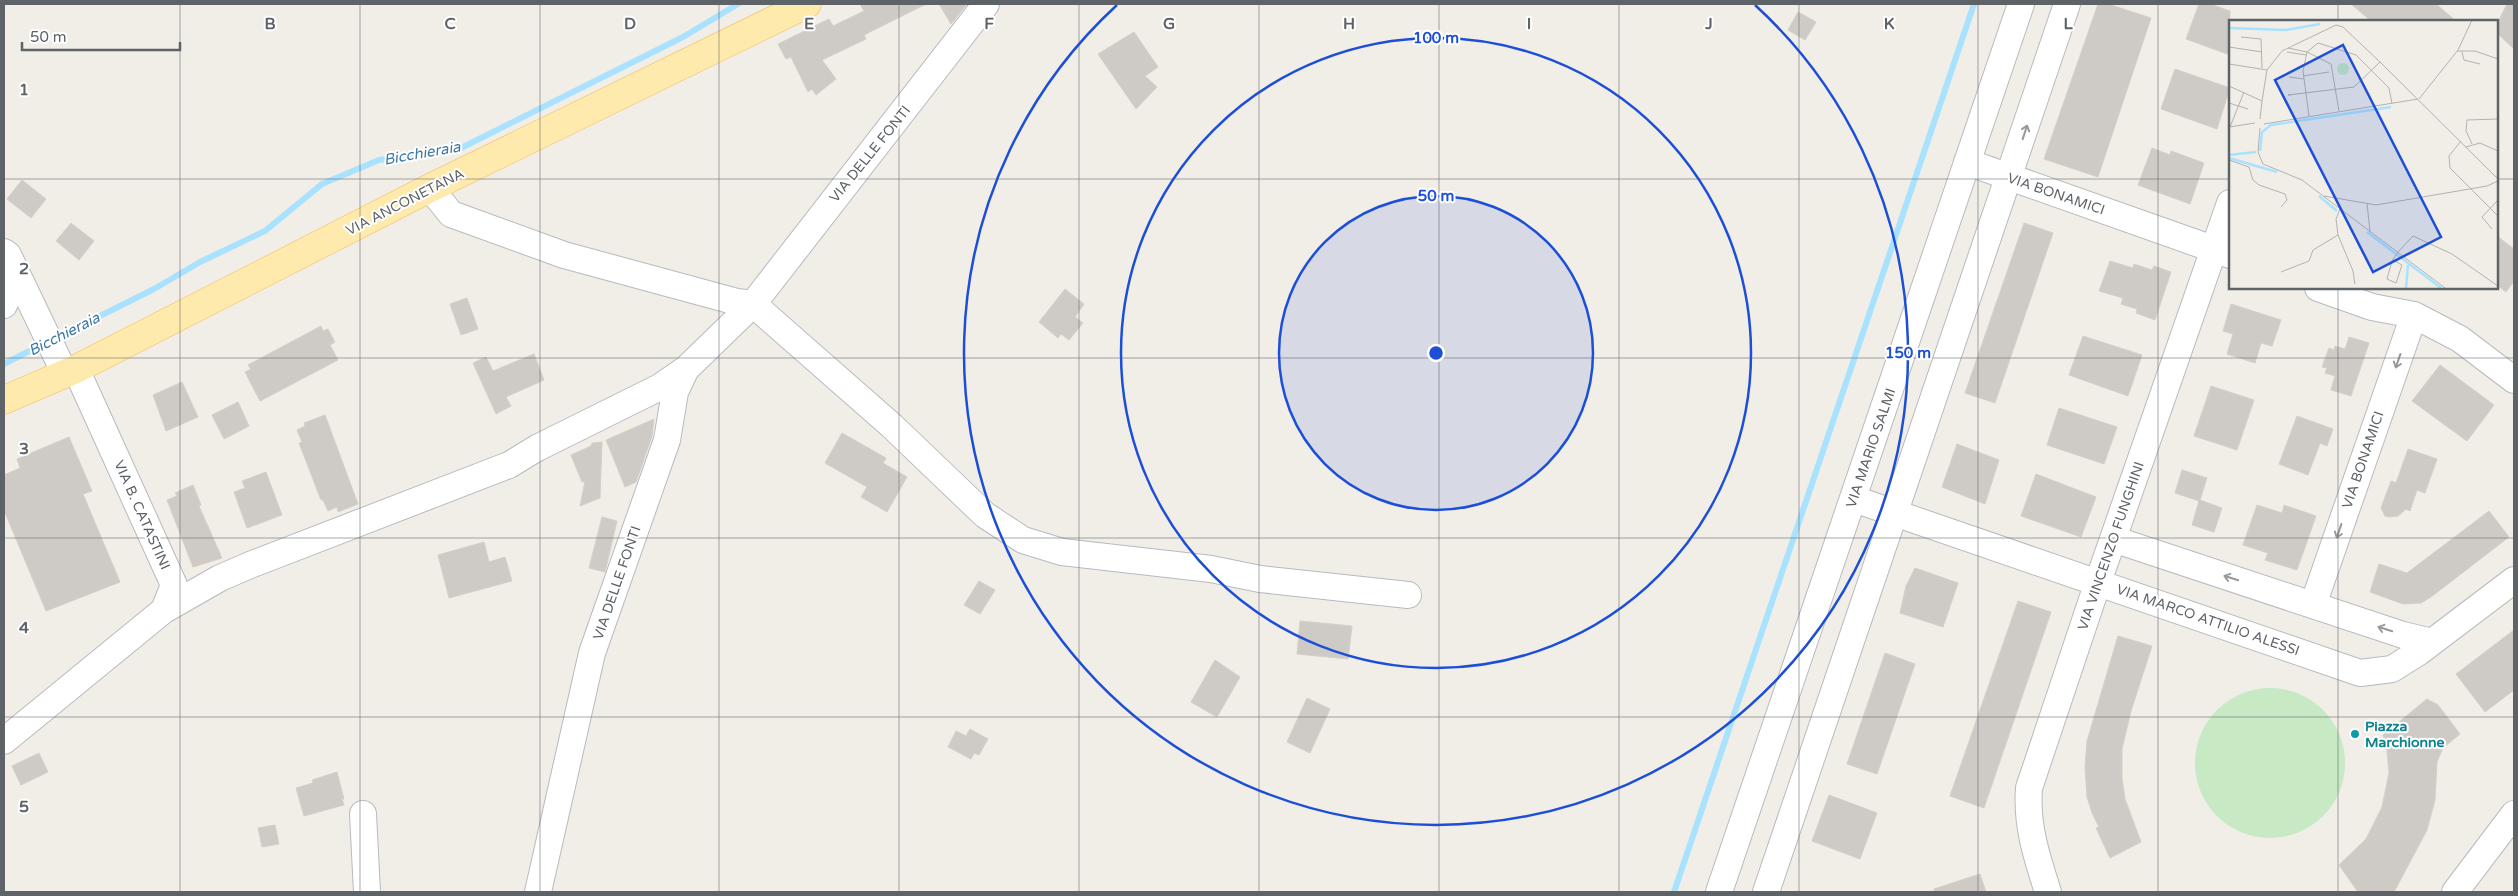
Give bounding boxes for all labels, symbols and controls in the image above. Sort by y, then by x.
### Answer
text: B [264,14,276,34]
text: C [444,14,456,34]
text: D [624,14,636,34]
text: E [804,14,814,34]
text: F [984,14,994,34]
text: G [1163,14,1175,34]
text: H [1343,14,1355,34]
text: I [1527,14,1531,34]
text: J [1704,14,1713,34]
text: K [1884,14,1895,34]
text: L [2063,14,2073,34]
scale bar [22,20,180,52]
inset map [2229,20,2498,289]
text: 50 m [30,28,67,46]
text: 100 m [1413,29,1459,47]
text: 1 [19,80,29,100]
street label: VIA DELLE FONTI [826,102,914,206]
one-way arrow [2021,124,2030,140]
water label: Bicchieraia [382,137,462,169]
street label: VIA ANCONETANA [343,165,467,239]
street label: VIA BONAMICI [2005,169,2107,219]
text: 50 m [1418,187,1454,205]
text: 2 [19,259,29,279]
water label: Bicchieraia [25,308,103,360]
centre of rings [1427,344,1445,362]
text: 150 m [1885,344,1931,362]
one-way arrow [2393,353,2402,368]
street label: VIA MARIO SALMI [1843,386,1899,510]
street label: VIA BONAMICI [2338,409,2388,511]
text: 3 [19,439,29,459]
street label: VIA B. CATASTINI [110,458,174,572]
street label: VIA VINCENZO FUNGHINI [2074,459,2148,633]
one-way arrow [2333,523,2343,539]
street label: VIA DELLE FONTI [590,524,644,642]
one-way arrow [2224,573,2239,582]
street label: VIA MARCO ATTILIO ALESSI [2114,581,2302,659]
text: 4 [19,618,29,638]
one-way arrow [2377,624,2393,634]
place label: Piazza Marchionne [2365,718,2445,751]
marker: Piazza Marchionne [2349,728,2361,740]
text: 5 [19,797,29,817]

